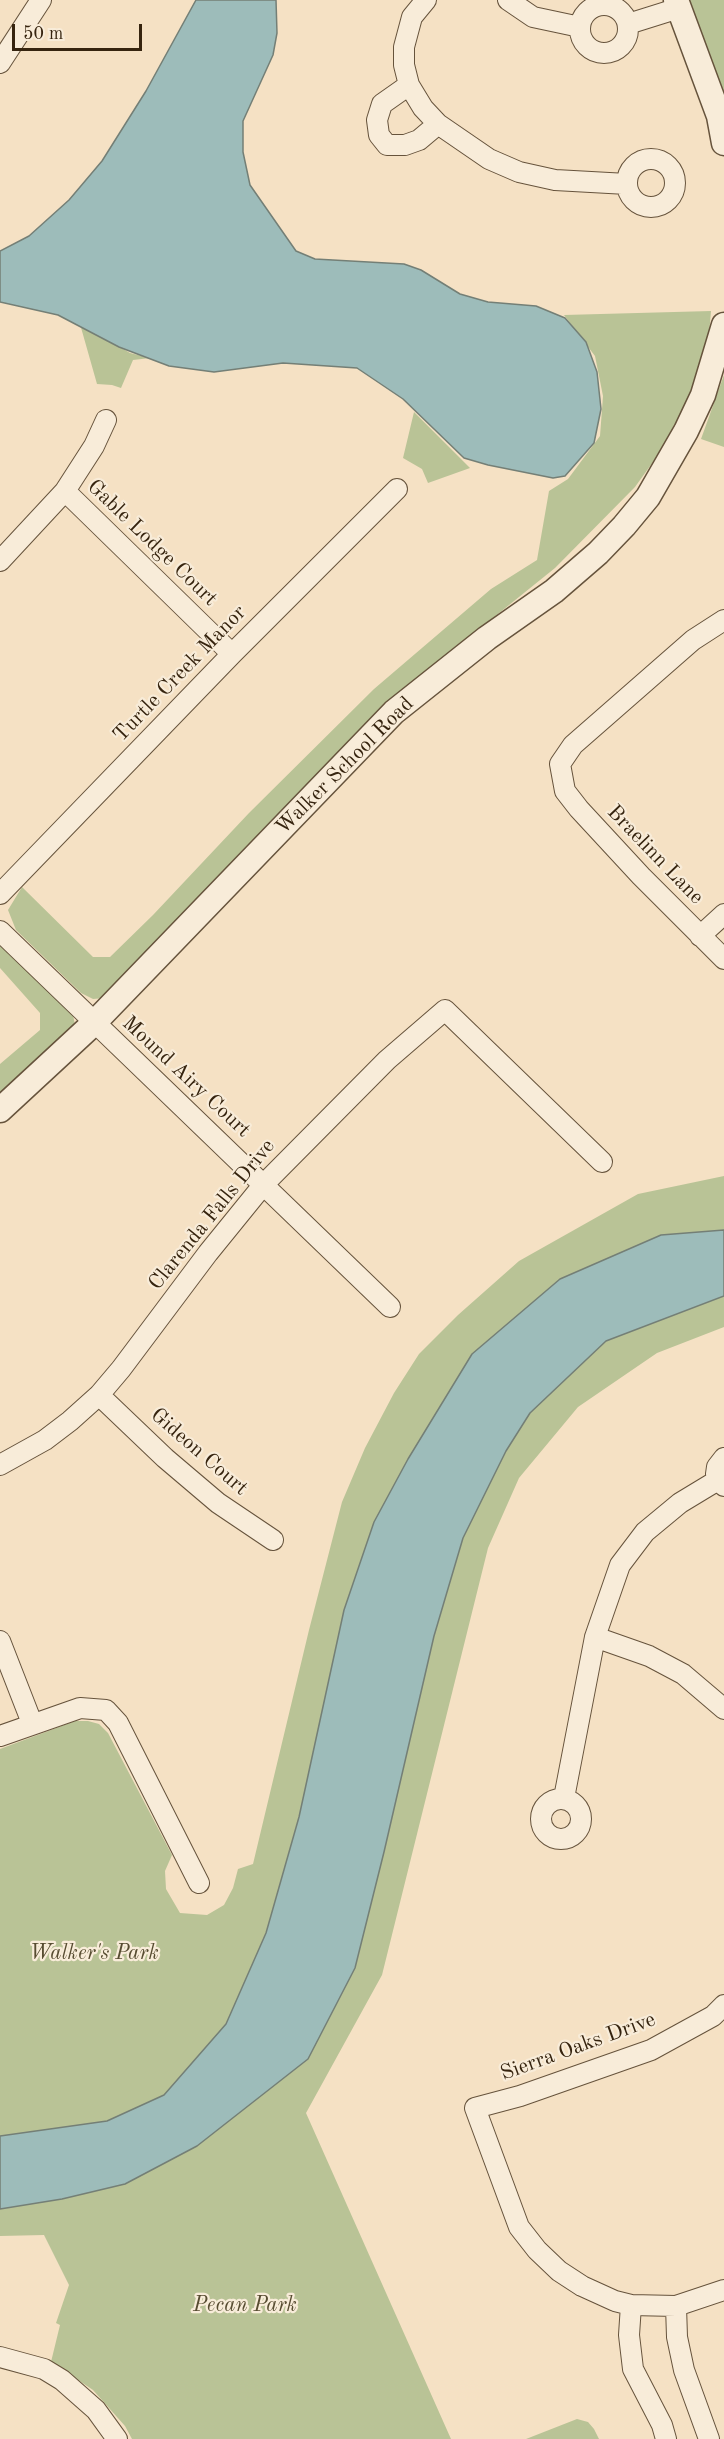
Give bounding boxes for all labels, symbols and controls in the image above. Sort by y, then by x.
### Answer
scale bar [15,12,146,50]
text: 50 m [23,25,63,43]
street label: Gable Lodge Court [82,474,222,612]
street label: Turtle Creek Manor [108,600,252,748]
street label: Walker School Road [271,692,419,840]
street label: Braelinn Lane [601,800,709,910]
street label: Mound Airy Court [117,1011,255,1143]
street label: Clarenda Falls Drive [143,1134,281,1296]
street label: Gideon Court [145,1403,253,1501]
park label: Walker's Park [29,1940,159,1966]
street label: Sierra Oaks Drive [497,2007,659,2087]
park label: Pecan Park [193,2292,297,2318]

